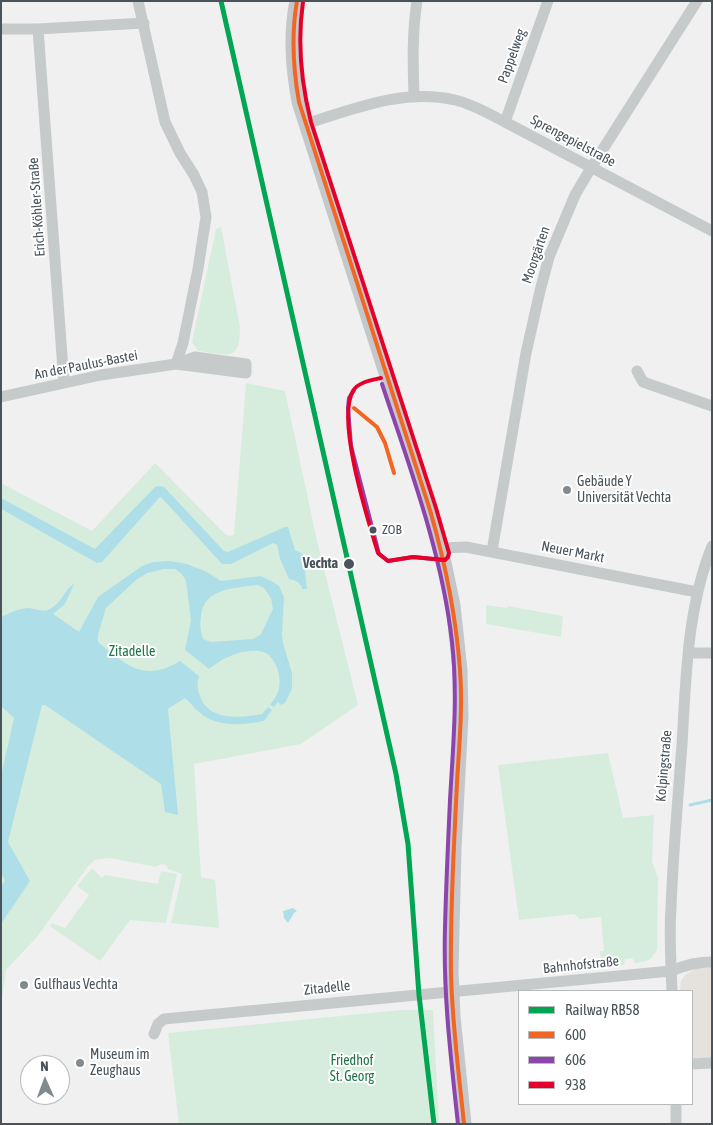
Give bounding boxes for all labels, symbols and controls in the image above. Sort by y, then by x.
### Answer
street label: Pappelweg [494,26,530,86]
street label: Sprengepielstraße [528,111,618,171]
street label: Erich-Köhler-Straße [25,157,49,257]
street label: Moorgärten [518,224,554,286]
street label: An der Paulus-Bastei [33,347,139,383]
place label: Gebäude Y Universität Vechta [577,474,671,507]
marker: Gebäude Y Universität Vechta [561,484,573,496]
place label: ZOB [382,522,402,538]
marker: ZOB [368,525,378,535]
street label: Neuer Markt [540,538,606,566]
place label: Vechta [303,556,338,572]
marker: Vechta [342,557,356,571]
park label: Zitadelle [109,644,155,660]
street label: Kolpingstraße [653,730,675,802]
street label: Bahnhofstraße [542,953,620,977]
place label: Gulfhaus Vechta [34,977,118,993]
street label: Zitadelle [303,977,351,999]
marker: Gulfhaus Vechta [18,979,30,991]
legend [518,990,693,1105]
text: Railway RB58 [565,1001,639,1018]
text: 600 [565,1026,586,1043]
place label: Museum im Zeughaus [90,1047,149,1080]
text: 606 [565,1051,586,1068]
park label: Friedhof St. Georg [330,1053,374,1086]
north arrow [20,1055,70,1105]
marker: Museum im Zeughaus [74,1057,86,1069]
text: N [40,1058,49,1074]
text: 938 [565,1076,586,1093]

